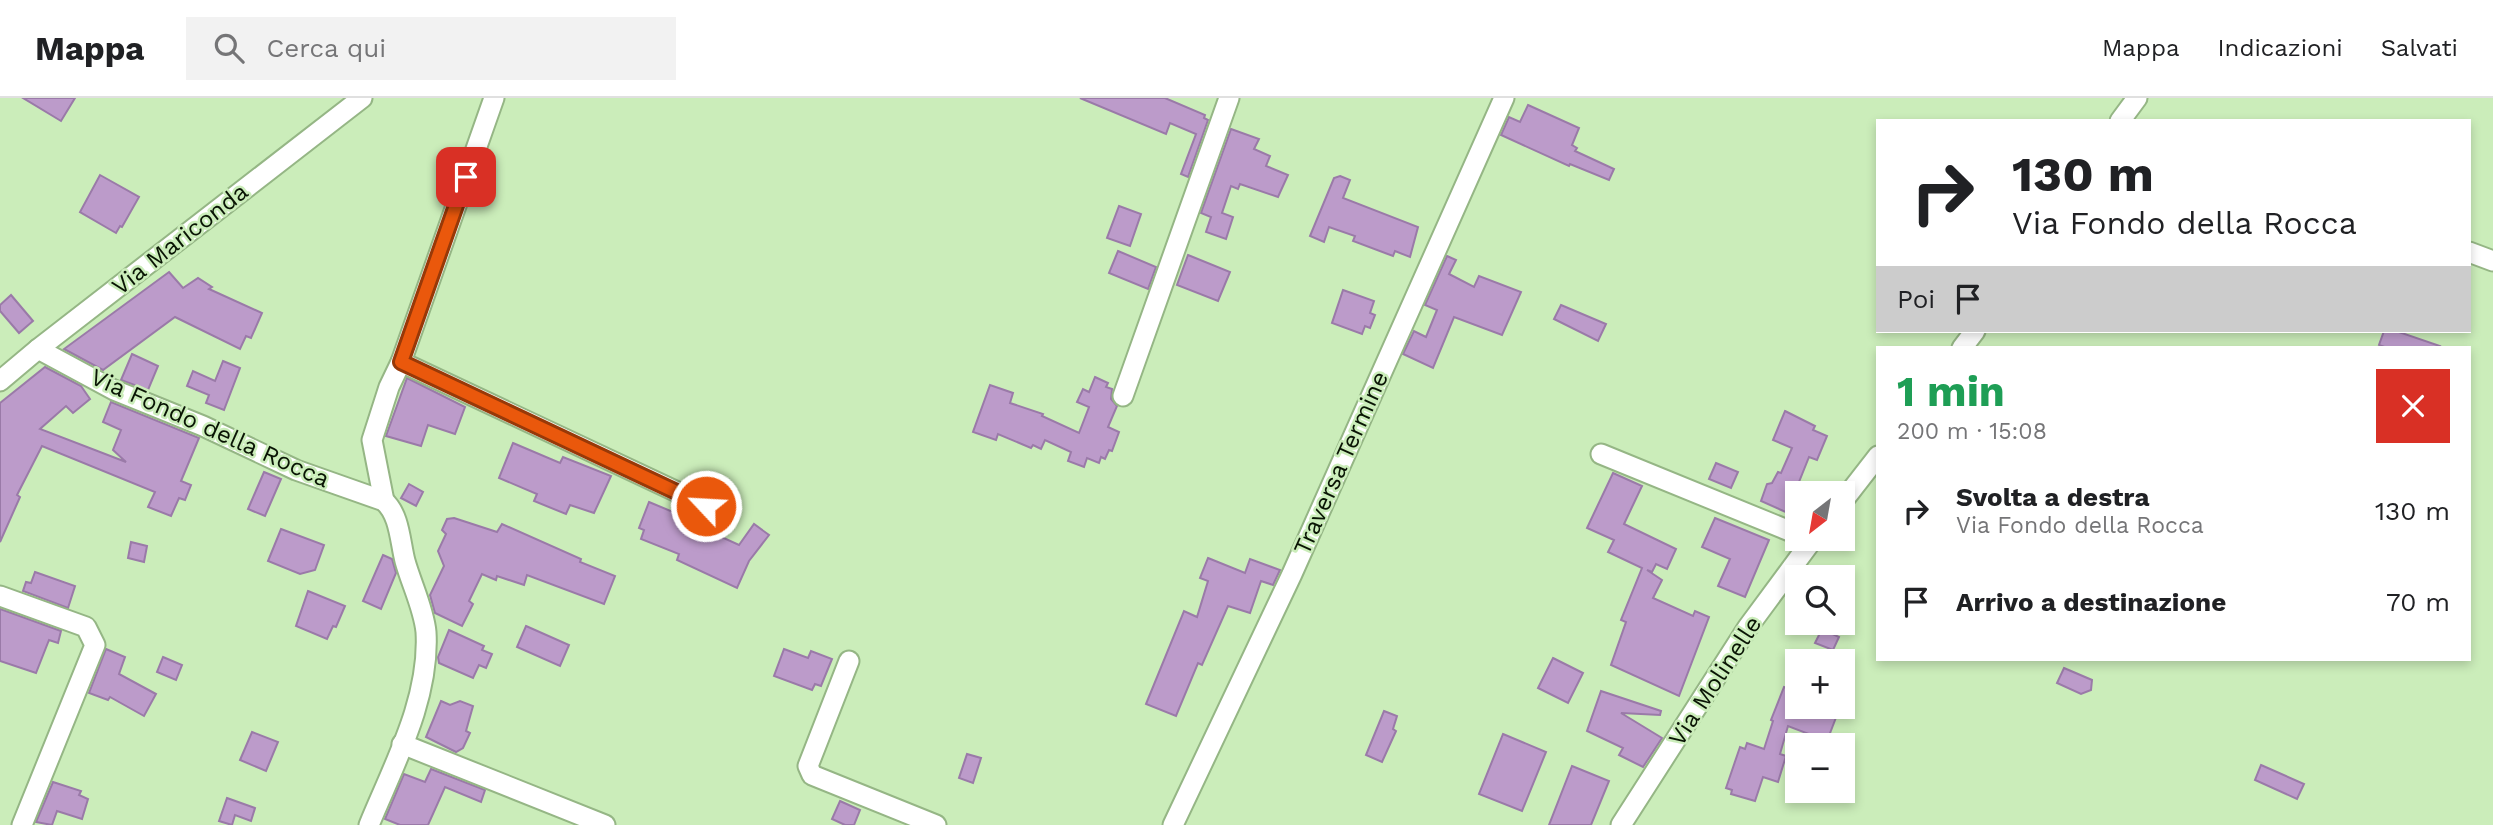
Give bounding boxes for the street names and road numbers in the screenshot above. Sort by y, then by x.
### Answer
street label: Via Mariconda [107,177,253,301]
street label: Via Fondo della Rocca [86,363,334,493]
street label: Traversa Termine [1288,367,1394,559]
street label: Via Molinelle [1663,611,1767,751]

